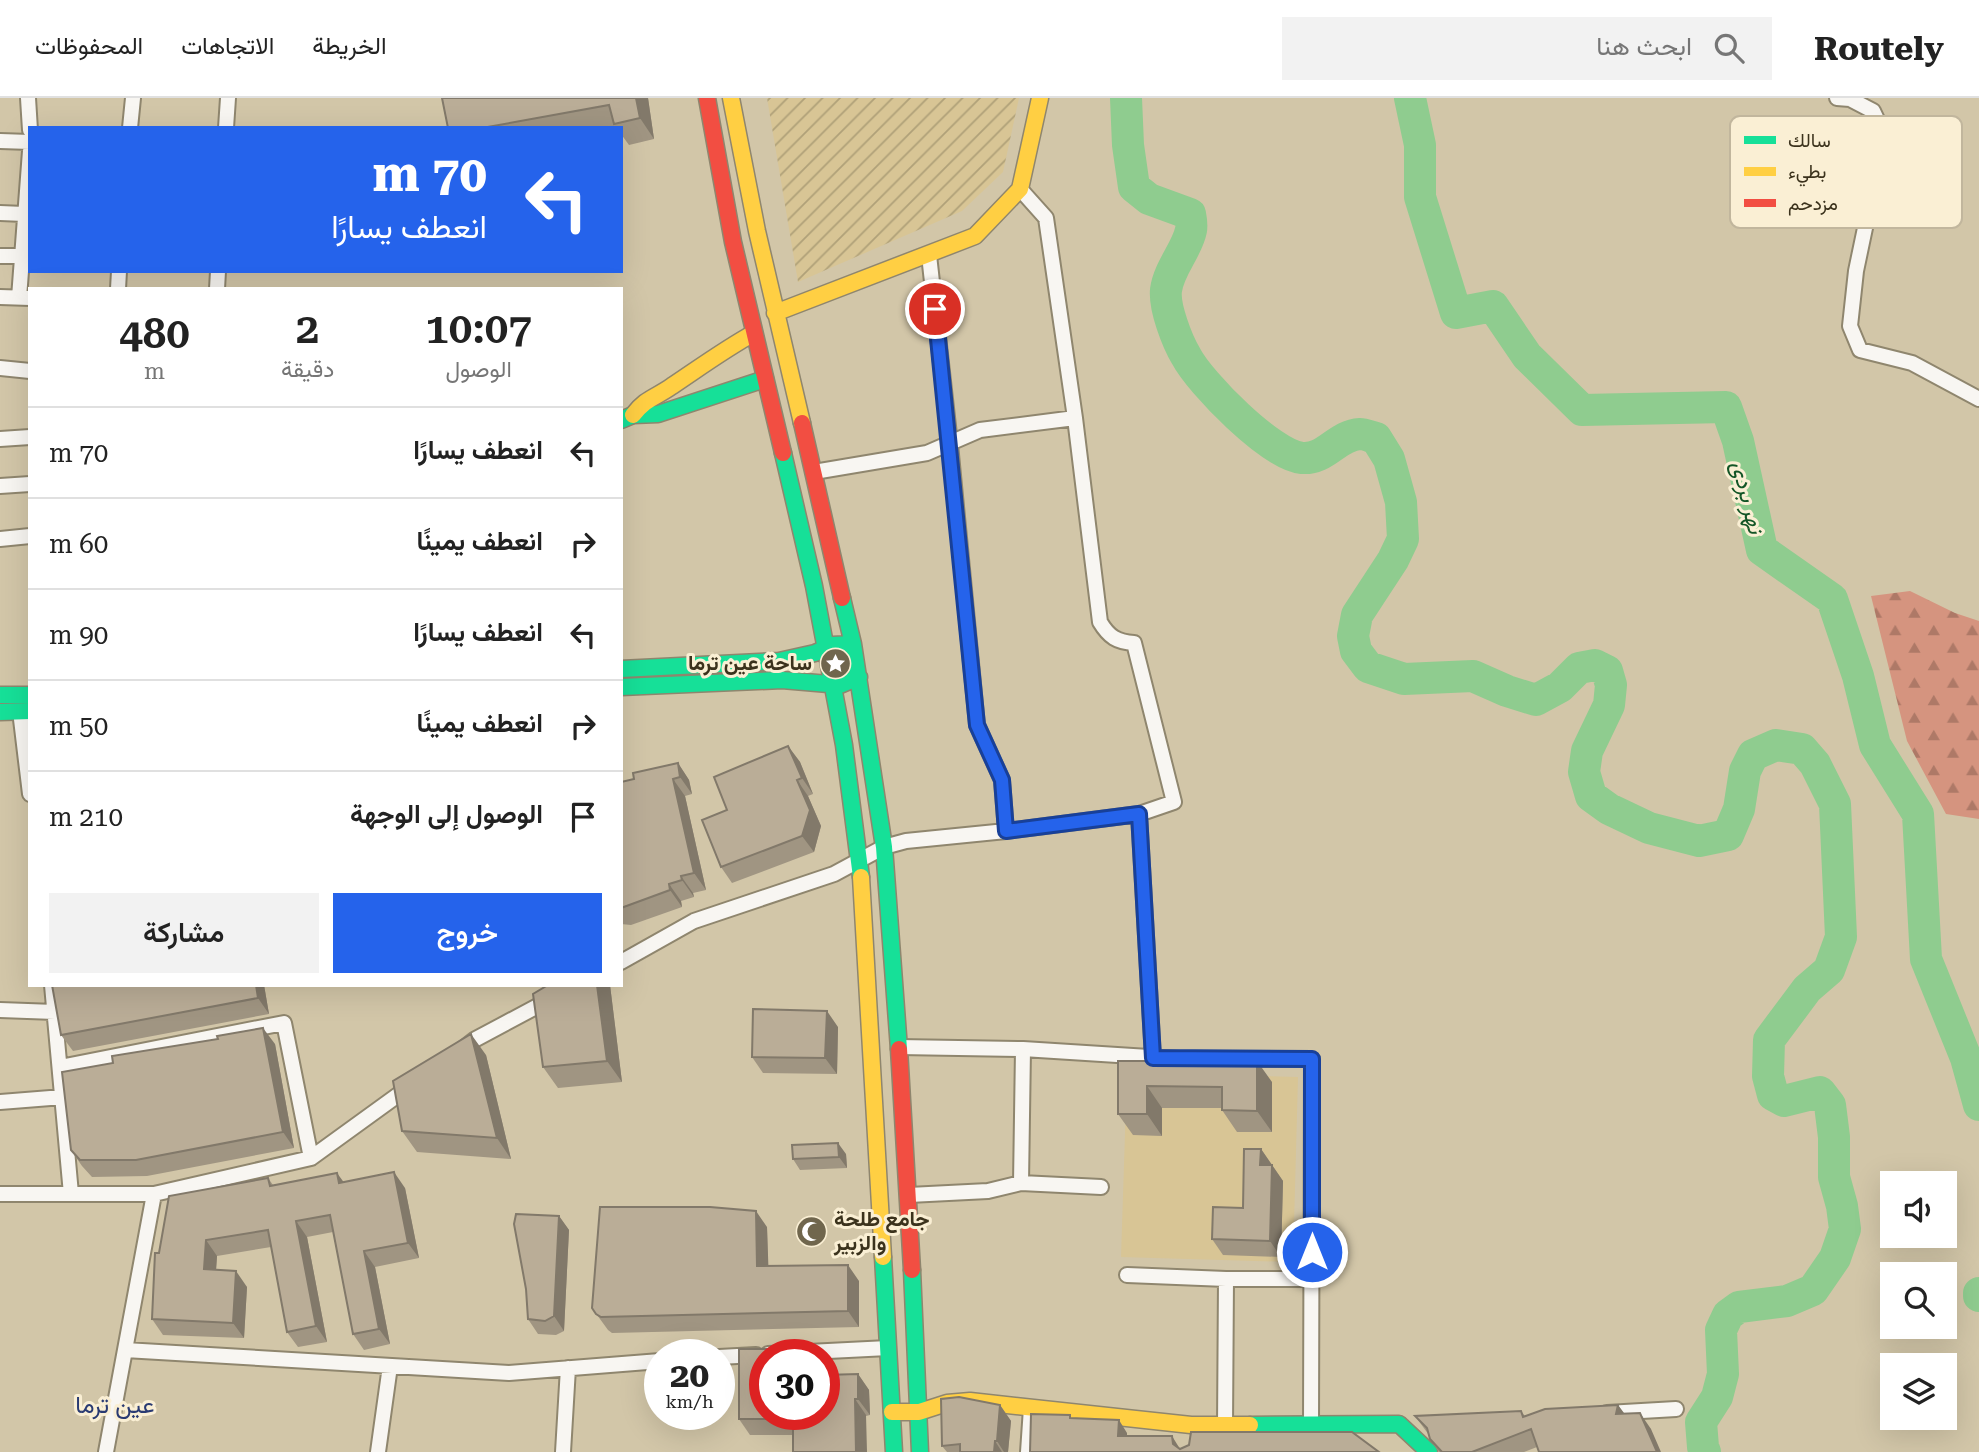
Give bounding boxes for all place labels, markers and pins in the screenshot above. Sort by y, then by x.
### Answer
pin [905,279,965,339]
place icon: ساحة عين ترما [818,646,852,680]
place label: ساحة عين ترما [688,651,812,676]
place label: جامع طلحة والزبير [833,1207,930,1256]
mosque icon: جامع طلحة والزبير [794,1214,828,1248]

